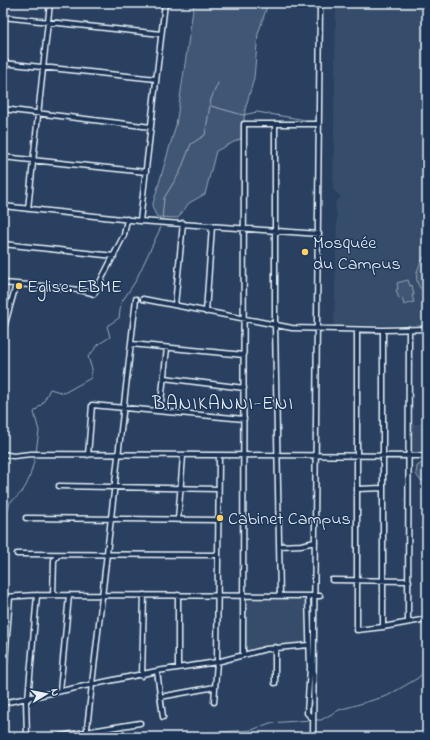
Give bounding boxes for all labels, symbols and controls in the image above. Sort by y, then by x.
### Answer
place label: Mosquée du Campus [313,231,401,278]
marker: Mosquée du Campus [300,247,310,257]
place label: Eglise. EBME [27,275,122,302]
marker: Eglise. EBME [14,281,24,291]
district label: BANIKANNI-ENI [151,391,294,418]
place label: Cabinet Campus [228,507,351,533]
marker: Cabinet Campus [215,513,225,523]
north arrow [26,674,66,714]
text: N [46,687,63,697]

